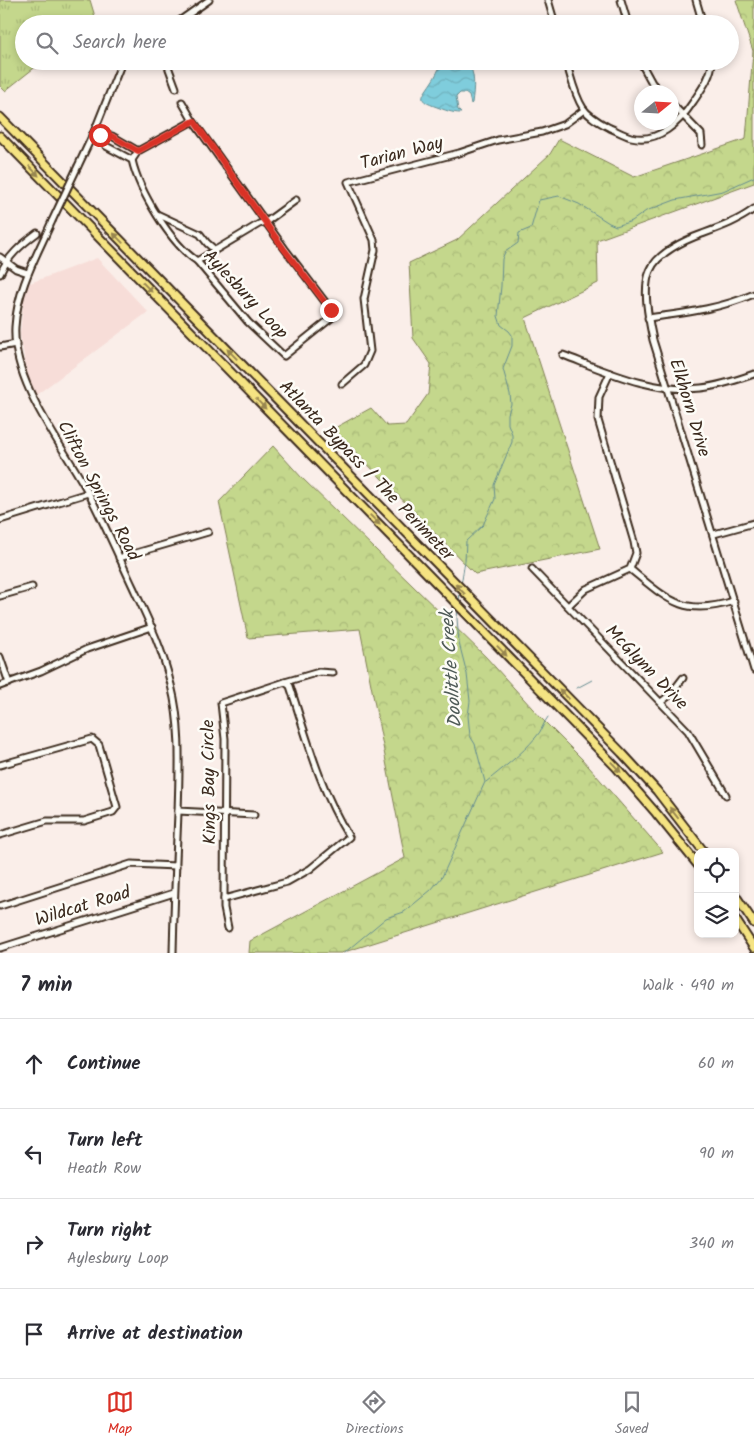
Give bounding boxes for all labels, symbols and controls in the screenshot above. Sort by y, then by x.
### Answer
search box [15,15,739,70]
text: Search here [73,28,167,58]
icon: search [33,29,61,57]
north arrow [634,85,679,130]
route start [89,124,112,147]
street label: Tarian Way [357,129,447,179]
one-way arrow [28,165,40,177]
one-way arrow [112,232,124,244]
street label: Aylesbury Loop [196,243,295,347]
one-way arrow [141,281,153,293]
route end [320,299,343,322]
one-way arrow [226,348,238,360]
street label: Elkhorn Drive [660,355,718,461]
street label: Atlanta Bypass / The Perimeter [271,374,461,569]
one-way arrow [255,397,267,409]
street label: Clifton Springs Road [49,415,148,567]
one-way arrow [368,514,380,526]
one-way arrow [455,582,466,595]
water label: Doolittle Creek [433,606,471,729]
street label: McGlynn Drive [597,618,695,718]
one-way arrow [496,645,508,657]
one-way arrow [558,688,570,700]
street label: Kings Bay Circle [194,719,226,845]
one-way arrow [610,761,622,773]
one-way arrow [669,806,679,820]
map controls [694,848,739,938]
button: locate [694,848,739,893]
street label: Wildcat Road [32,878,135,935]
button: layers [694,893,739,938]
text: 7 min [20,969,72,1002]
text: Walk · 490 m [642,973,734,998]
text: Continue [67,1049,140,1079]
icon: ahead [20,1050,48,1078]
text: 60 m [698,1051,734,1076]
text: Turn left [67,1126,142,1156]
icon: left [20,1140,48,1168]
text: 90 m [699,1141,734,1166]
text: Heath Row [67,1156,141,1181]
text: Turn right [67,1216,152,1246]
icon: right [20,1230,48,1258]
text: 340 m [689,1231,734,1256]
text: Aylesbury Loop [67,1246,168,1271]
text: Arrive at destination [67,1319,243,1349]
icon: arrive [20,1320,48,1348]
tab: Map [106,1388,134,1440]
tab: Directions [345,1388,403,1440]
tab: Saved [615,1388,648,1440]

